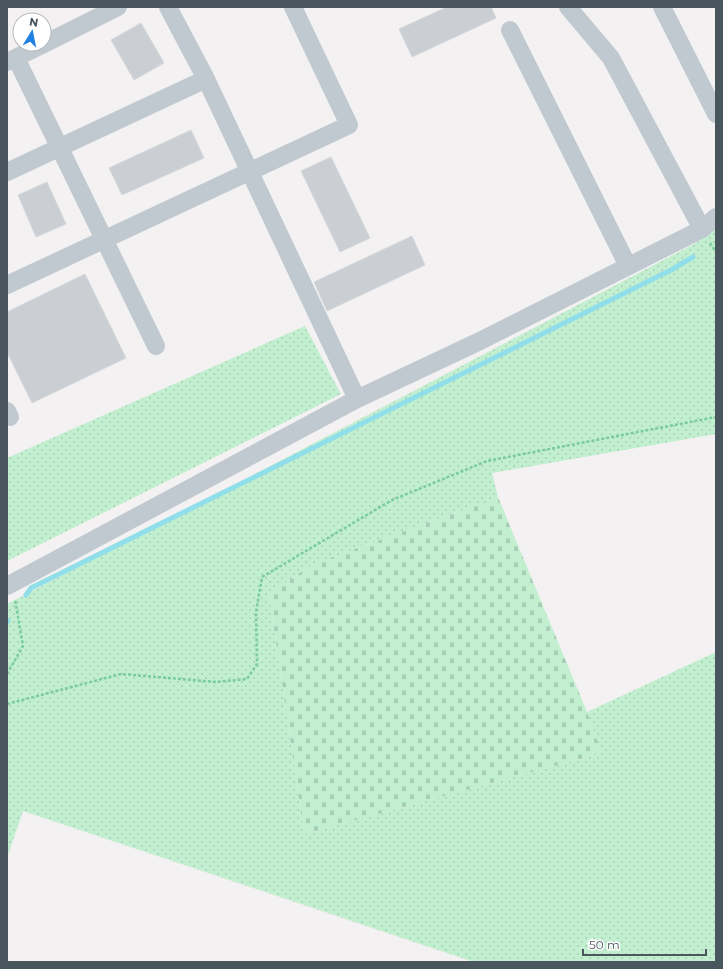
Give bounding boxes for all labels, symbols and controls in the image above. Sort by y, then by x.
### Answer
north arrow [12,12,52,52]
text: N [28,14,39,30]
scale bar [583,931,706,957]
text: 50 m [589,937,620,952]

